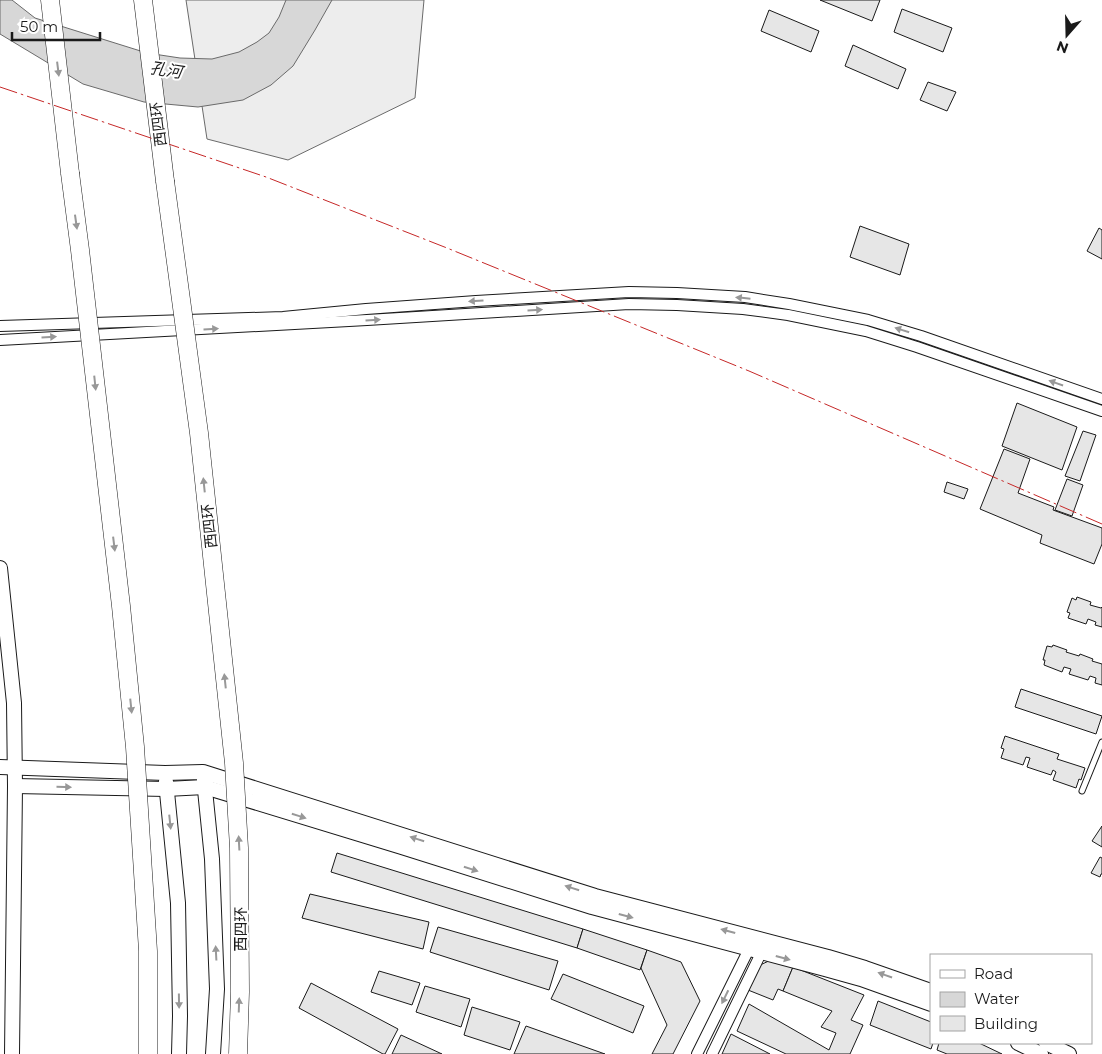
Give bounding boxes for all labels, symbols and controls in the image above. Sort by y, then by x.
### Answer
scale bar [12,10,100,42]
north arrow [1042,10,1092,60]
text: 50 m [20,17,58,36]
text: N [1054,37,1071,58]
water label: 孔河 [149,58,186,82]
one-way arrow [54,61,62,77]
street label: 西四环 [146,101,170,147]
one-way arrow [72,214,80,230]
one-way arrow [735,293,751,301]
one-way arrow [468,298,484,306]
one-way arrow [528,305,544,313]
one-way arrow [365,315,381,323]
one-way arrow [203,324,219,332]
one-way arrow [895,326,910,334]
one-way arrow [41,333,57,341]
one-way arrow [91,375,99,391]
one-way arrow [1048,379,1063,387]
one-way arrow [200,476,208,492]
street label: 西四环 [197,503,221,549]
one-way arrow [110,537,118,553]
one-way arrow [221,673,229,689]
one-way arrow [127,698,135,714]
one-way arrow [56,783,72,791]
one-way arrow [291,812,306,820]
one-way arrow [166,814,174,830]
one-way arrow [234,835,242,851]
one-way arrow [409,835,424,842]
one-way arrow [463,865,478,873]
one-way arrow [564,884,579,891]
street label: 西四环 [231,906,250,952]
one-way arrow [618,912,633,920]
one-way arrow [721,927,736,935]
one-way arrow [211,945,219,961]
one-way arrow [775,954,790,962]
legend [930,954,1092,1044]
text: Road [974,964,1013,983]
one-way arrow [877,970,892,978]
text: Water [974,989,1020,1008]
one-way arrow [721,990,729,1004]
one-way arrow [176,994,184,1010]
one-way arrow [236,997,244,1013]
text: Building [974,1014,1038,1033]

